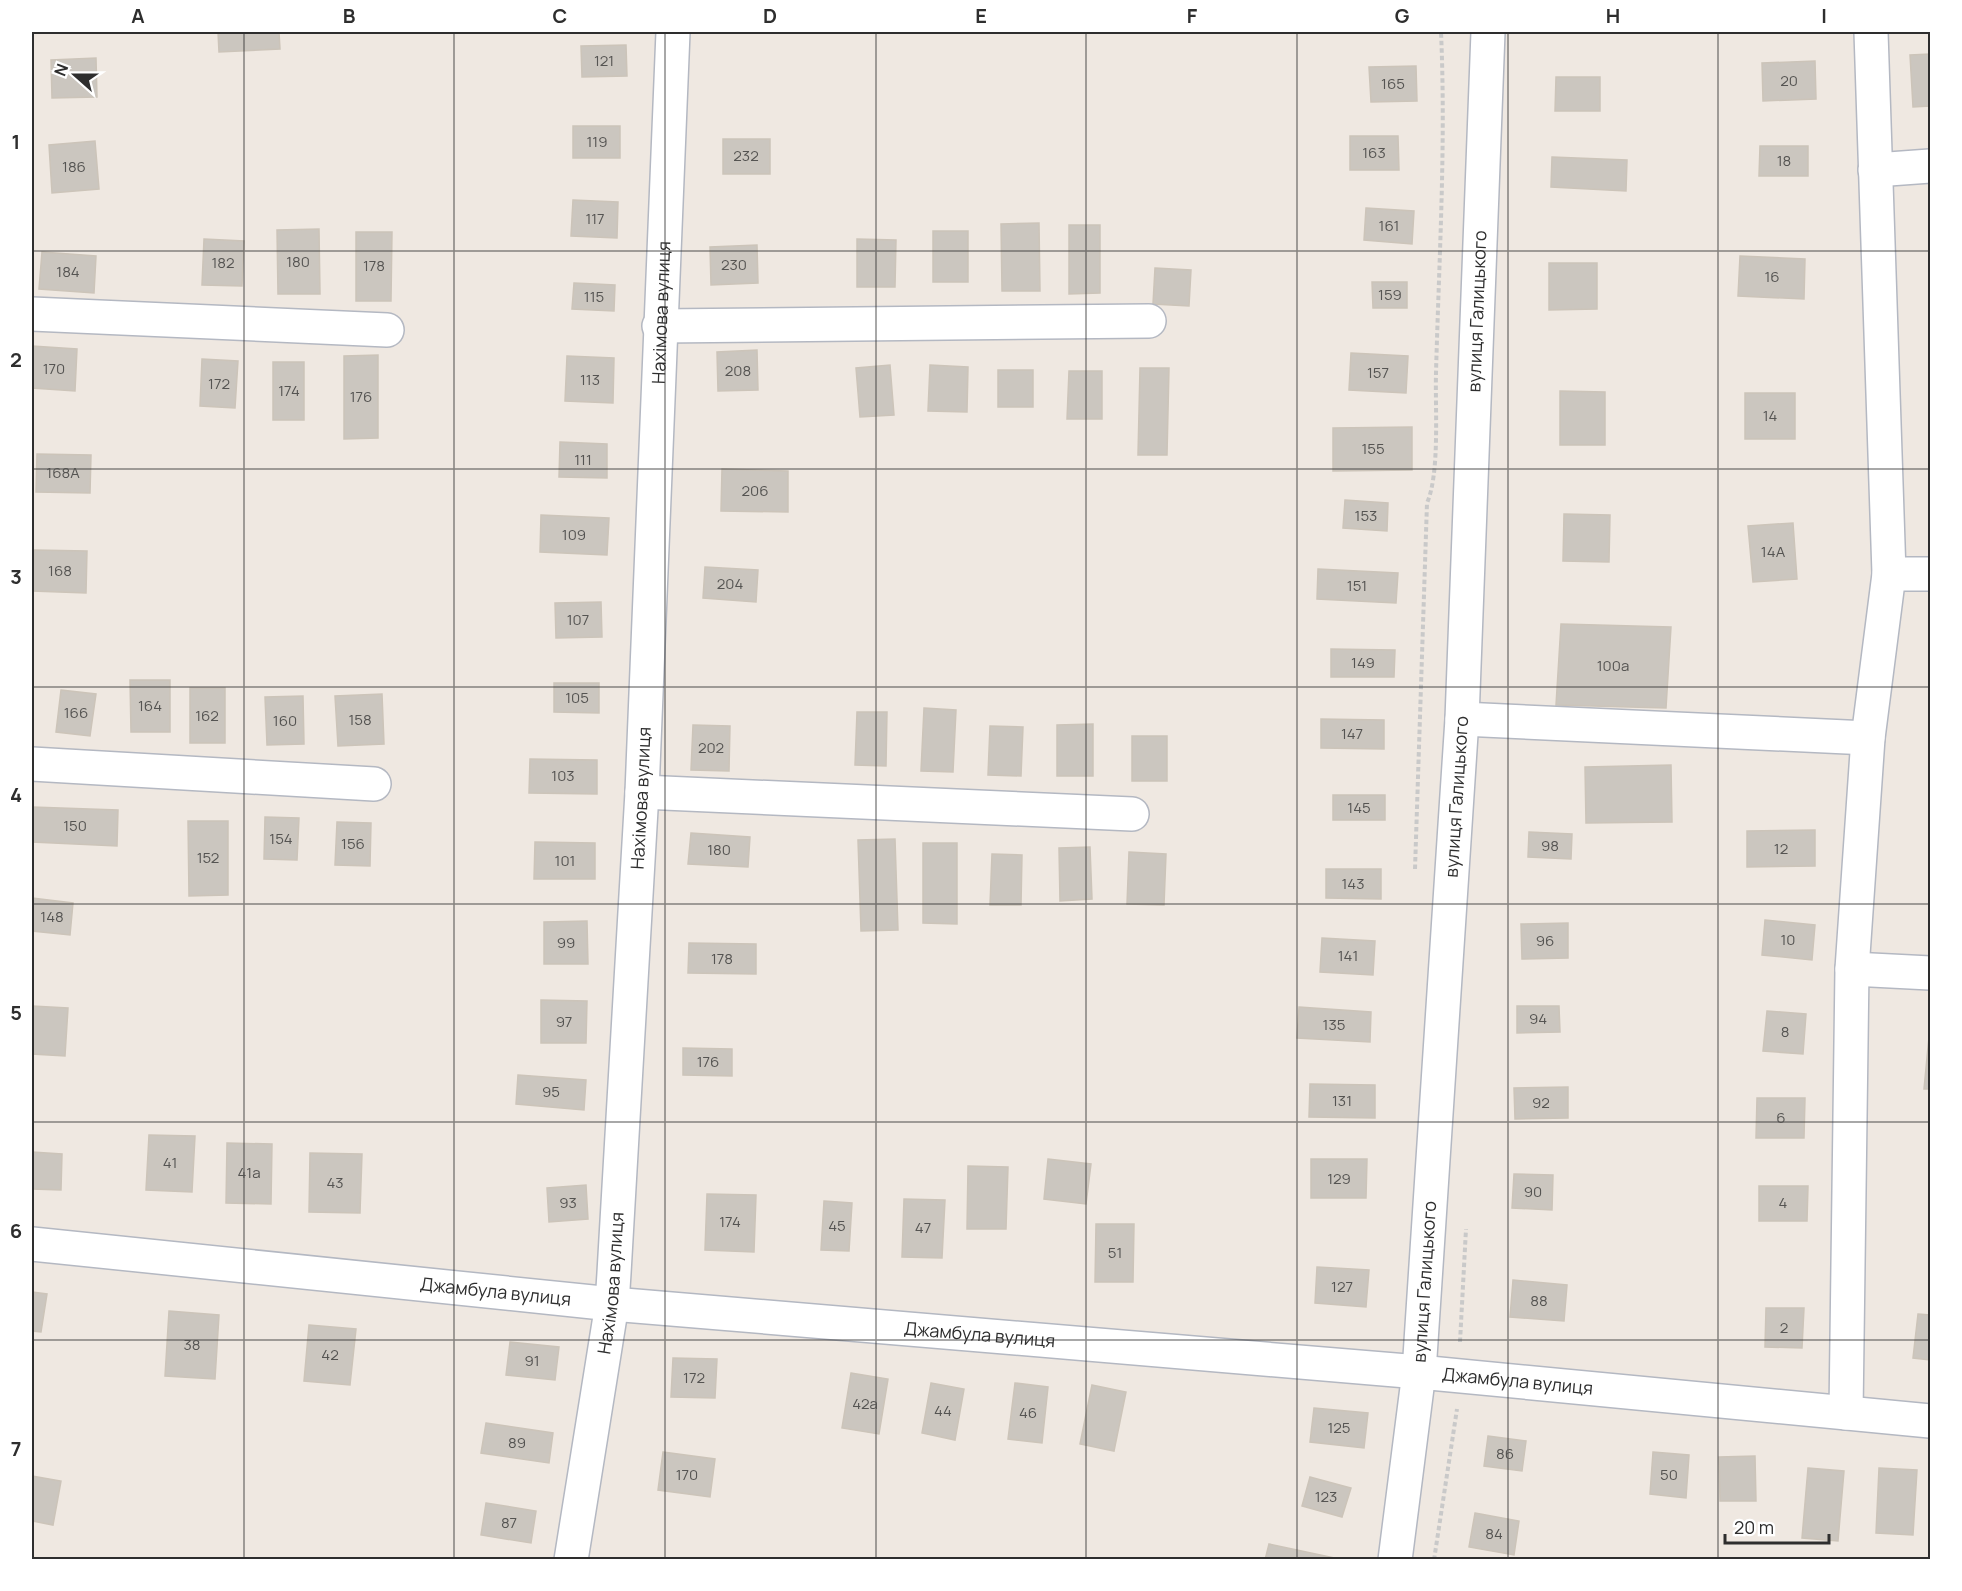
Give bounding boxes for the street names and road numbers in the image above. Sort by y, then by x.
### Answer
street label: вулиця Галицького [1461,230,1491,393]
street label: Нахімова вулиця [646,241,675,384]
street label: вулиця Галицького [1439,715,1473,878]
street label: Нахімова вулиця [625,726,656,870]
street label: вулиця Галицького [1407,1200,1441,1363]
street label: Нахімова вулиця [591,1211,629,1356]
street label: Джамбула вулиця [419,1271,572,1311]
street label: Джамбула вулиця [903,1316,1056,1352]
street label: Джамбула вулиця [1441,1361,1594,1400]

